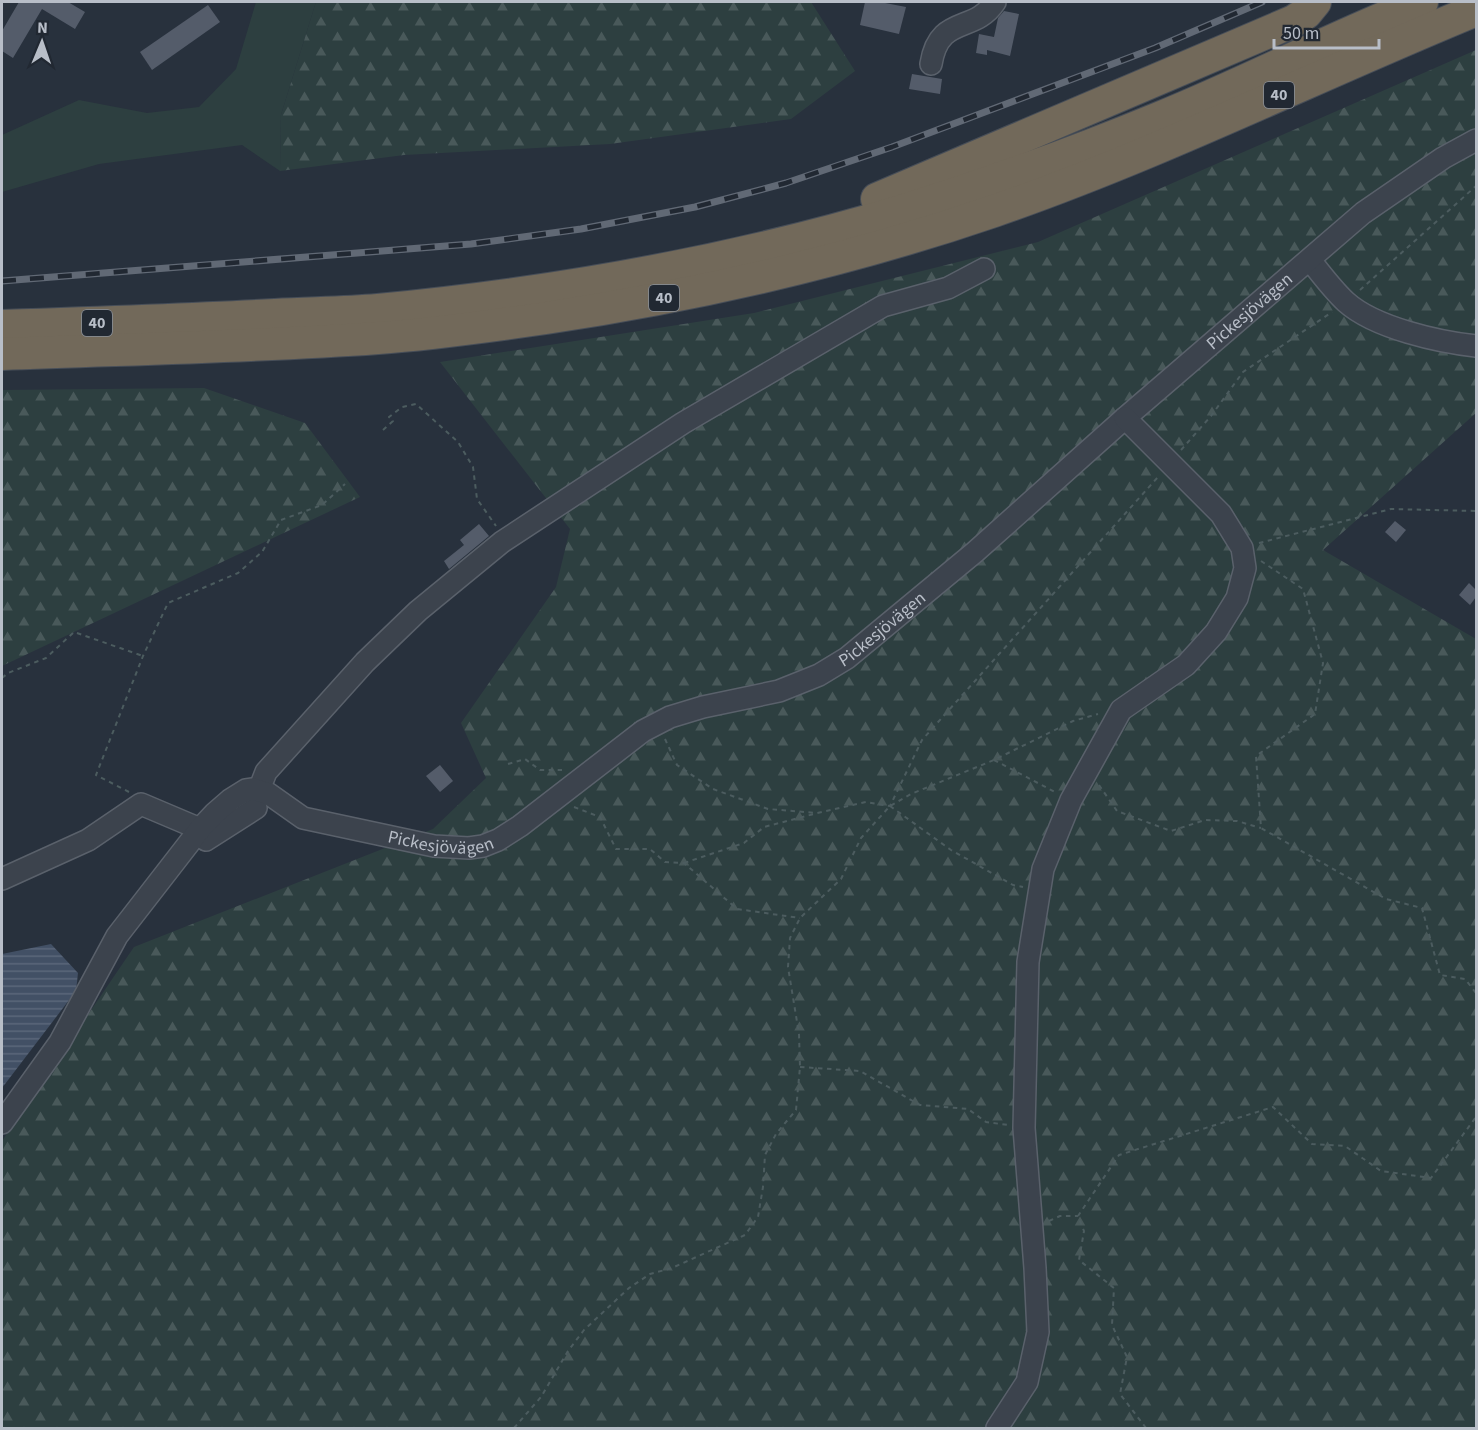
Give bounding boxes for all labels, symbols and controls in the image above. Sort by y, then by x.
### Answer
north arrow [12,12,72,72]
scale bar [1274,12,1379,50]
text: N [37,17,48,39]
text: 50 m [1283,21,1319,46]
road number: 40 [1264,82,1294,108]
street label: Pickesjövägen [1201,267,1298,355]
road number: 40 [649,285,679,311]
road number: 40 [82,310,112,336]
street label: Pickesjövägen [834,585,931,673]
street label: Pickesjövägen [386,824,498,861]

